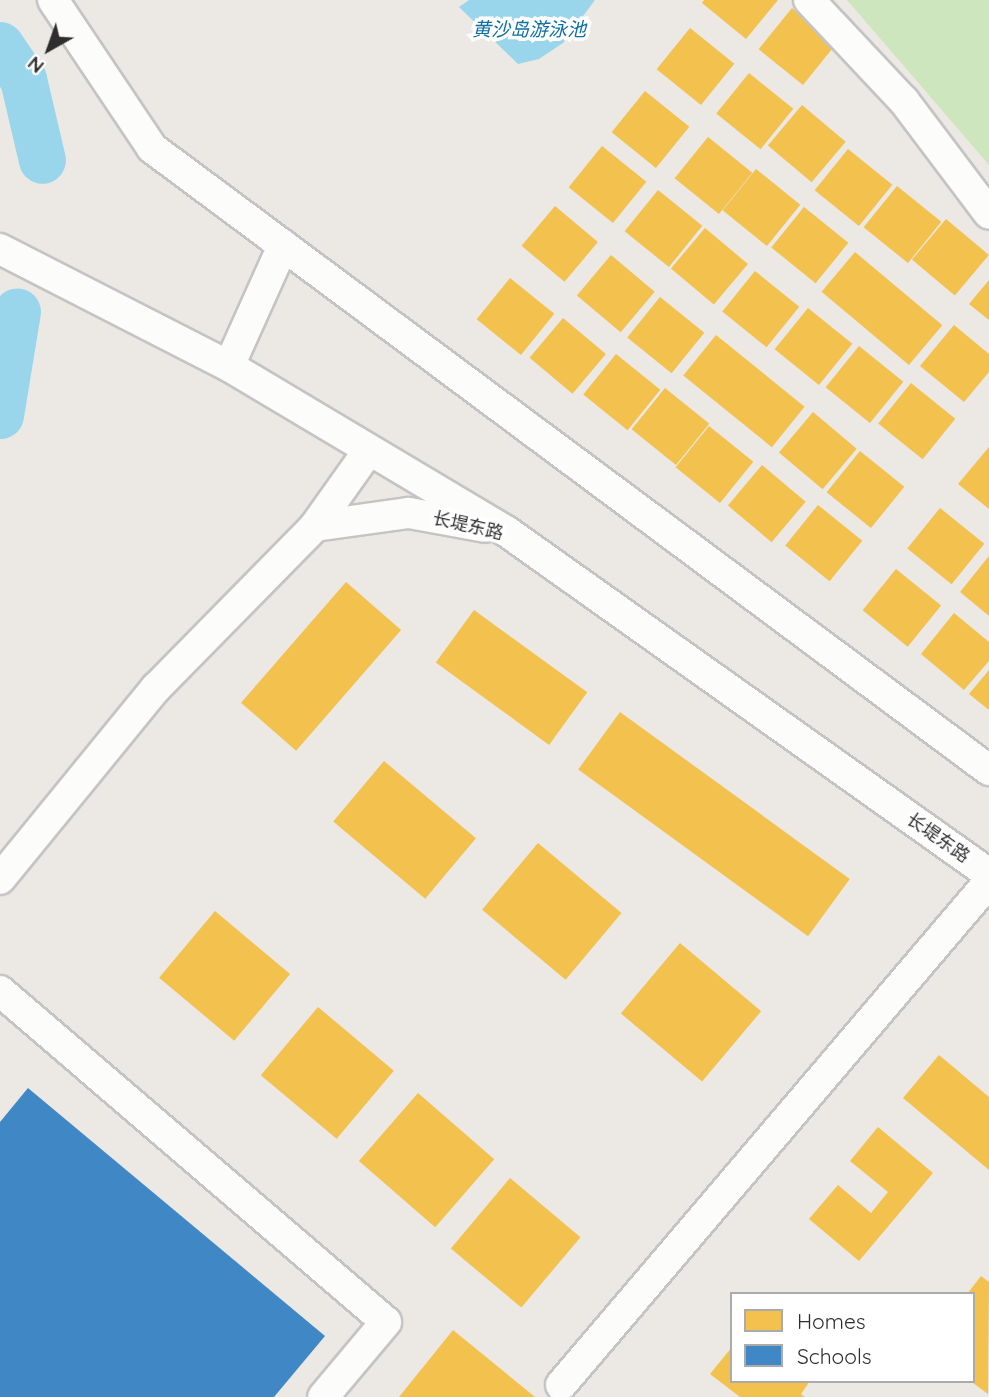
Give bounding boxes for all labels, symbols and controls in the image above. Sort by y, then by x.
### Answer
north arrow [14,14,84,84]
water label: 黄沙岛游泳池 [472,19,586,41]
text: N [22,51,49,79]
street label: 长堤东路 [430,507,506,545]
street label: 长堤东路 [902,809,974,867]
legend [730,1292,975,1383]
text: Homes [797,1308,866,1334]
text: Schools [797,1343,872,1369]

